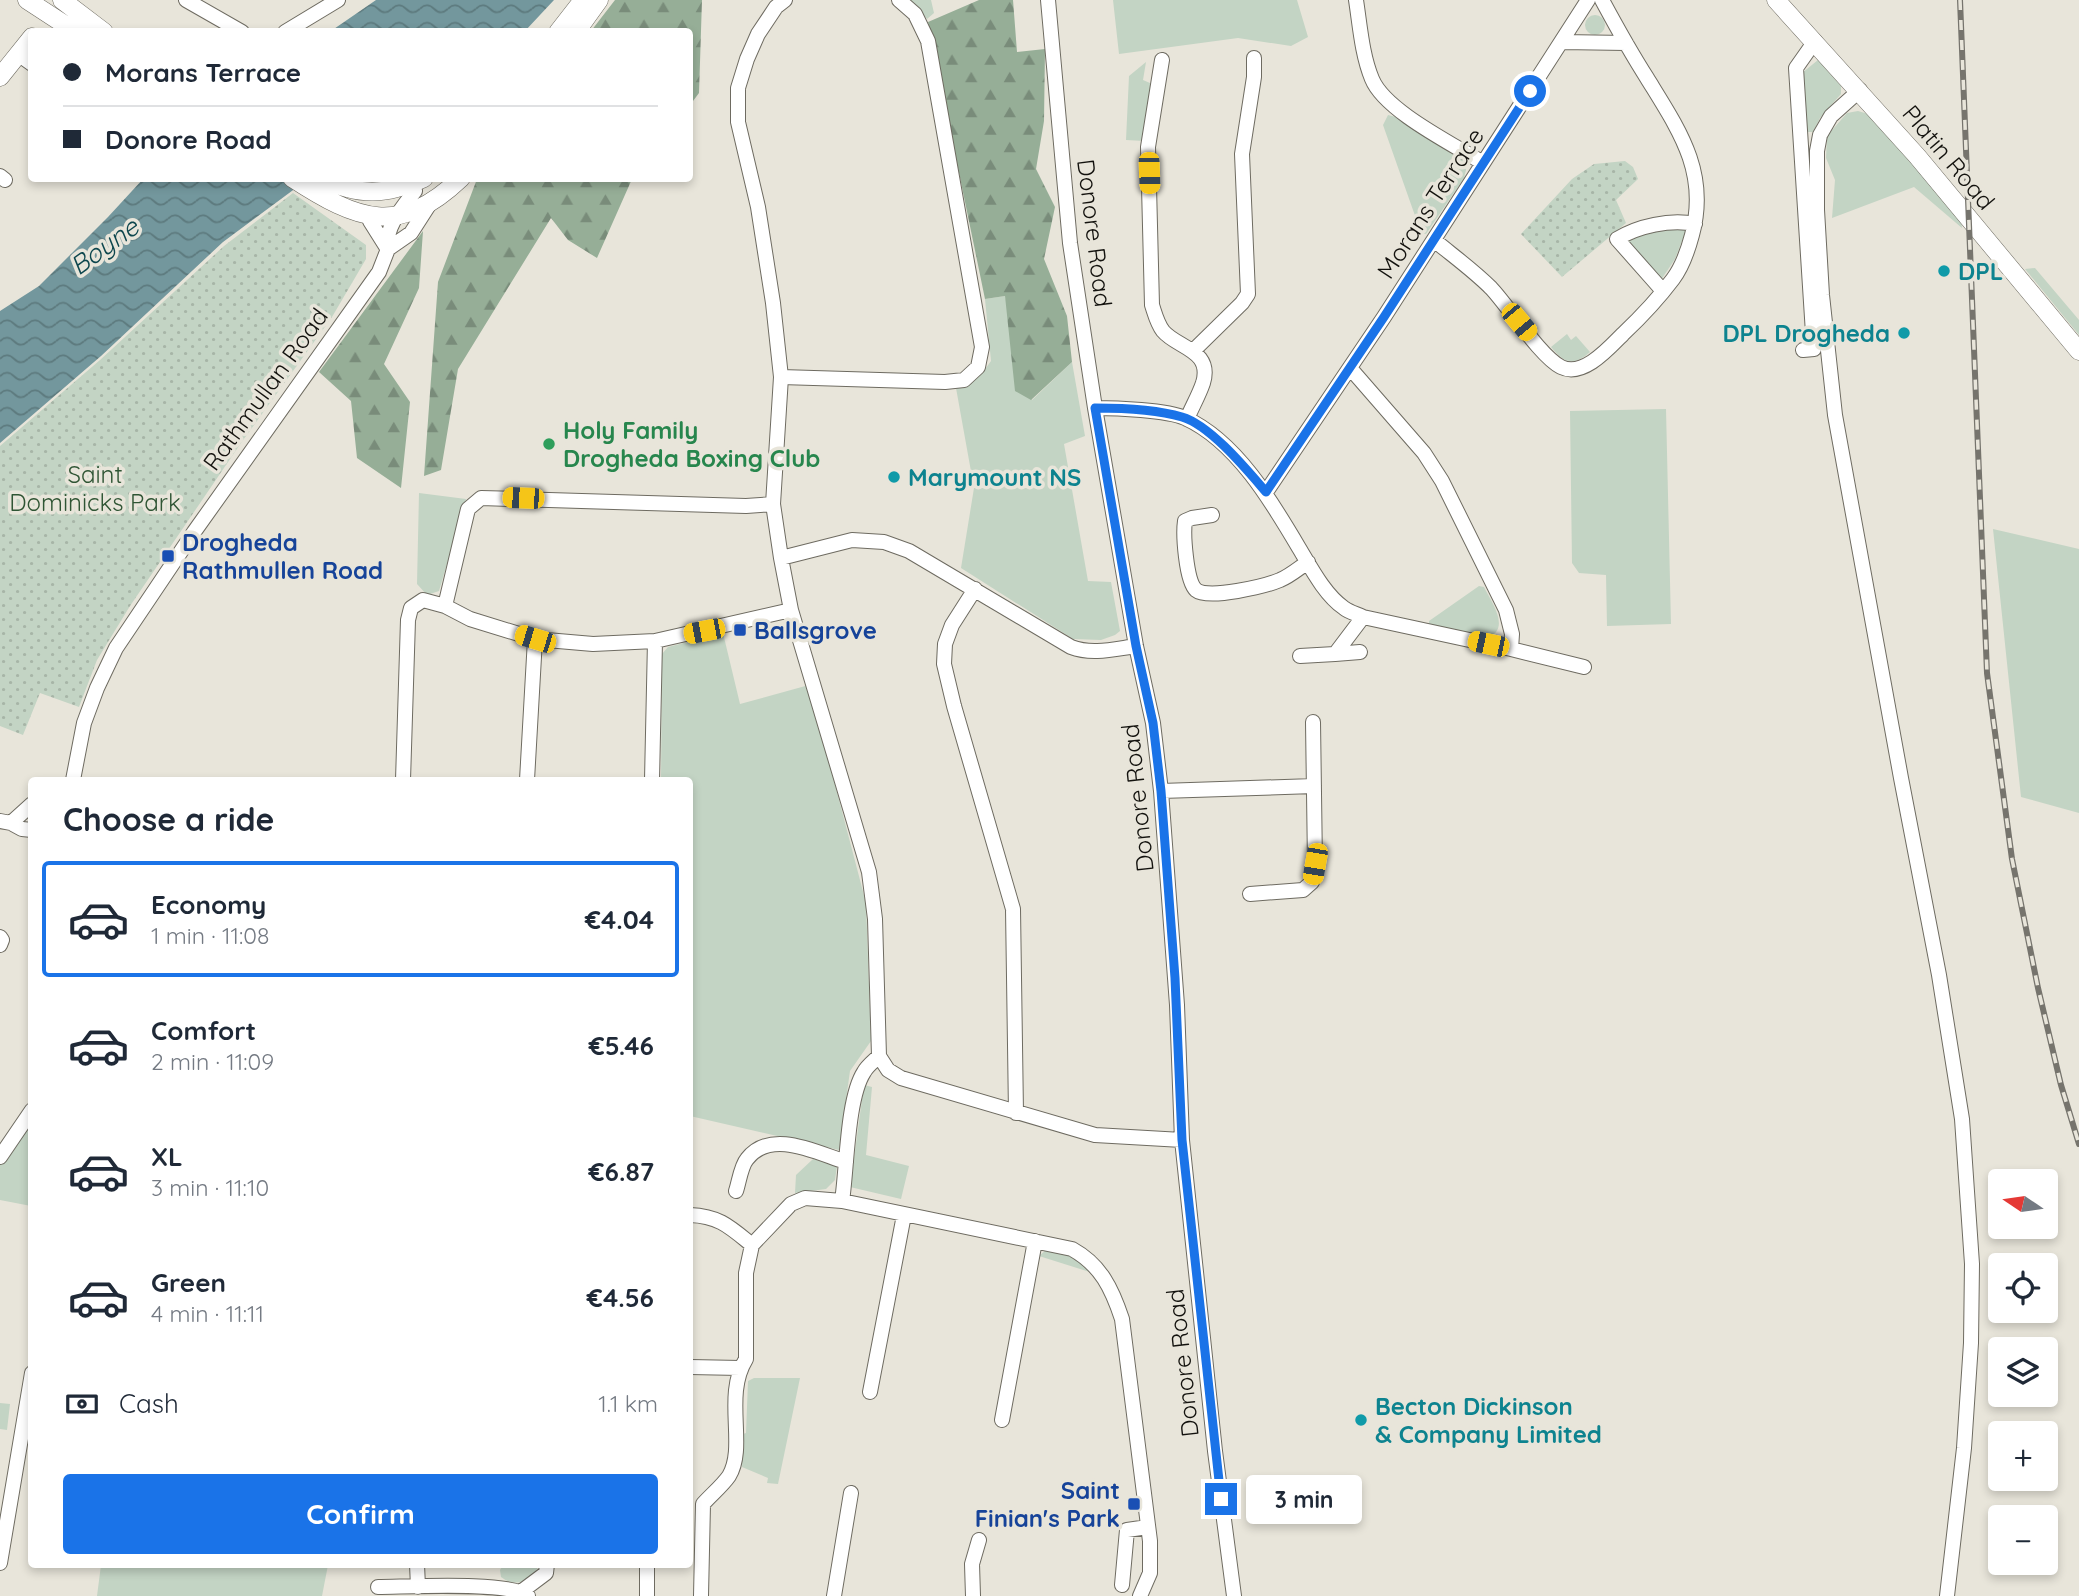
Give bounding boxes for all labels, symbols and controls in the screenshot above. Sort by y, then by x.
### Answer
text: Morans Terrace [105,56,301,89]
route start [1514,75,1546,107]
street label: Platin Road [1896,98,2002,216]
street label: Morans Terrace [1370,122,1490,284]
text: Donore Road [105,123,272,156]
car [1138,152,1161,194]
street label: Donore Road [1071,157,1119,309]
water label: Boyne [63,209,146,282]
place label: DPL [1958,256,2003,286]
marker: DPL [1936,263,1952,279]
car [1498,299,1541,345]
street label: Rathmullan Road [196,302,334,476]
place label: DPL Drogheda [1722,318,1890,348]
marker: DPL Drogheda [1896,325,1912,341]
place label: Holy Family Drogheda Boxing Club [563,415,820,473]
marker: Holy Family Drogheda Boxing Club [541,436,557,452]
park label: Saint Dominicks Park [9,459,181,517]
place label: Marymount NS [908,462,1081,492]
marker: Marymount NS [886,469,902,485]
car [502,487,545,509]
place label: Drogheda Rathmullen Road [182,527,383,585]
marker: Drogheda Rathmullen Road [160,548,176,564]
place label: Ballsgrove [754,615,877,645]
car [682,617,727,645]
marker: Ballsgrove [732,622,748,638]
car [512,623,559,655]
car [1466,629,1511,659]
street label: Donore Road [1114,722,1160,874]
text: Choose a ride [63,799,275,839]
car [1302,841,1329,887]
icon: car [67,888,130,951]
text: Economy [151,888,266,921]
text: €4.04 [585,903,654,936]
text: 1 min · 11:08 [151,921,269,950]
icon: car [67,1014,130,1077]
text: Comfort [151,1014,256,1047]
text: €5.46 [588,1029,654,1062]
text: 2 min · 11:09 [151,1047,274,1076]
icon: car [67,1140,130,1203]
text: XL [151,1140,183,1173]
text: €6.87 [588,1155,654,1188]
north arrow [1988,1169,2058,1239]
map controls [1988,1169,2058,1575]
text: 3 min · 11:10 [151,1173,269,1202]
button: locate [1988,1253,2058,1323]
icon: car [67,1266,130,1329]
text: Green [151,1266,226,1299]
text: €4.56 [587,1281,654,1314]
street label: Donore Road [1159,1287,1205,1439]
text: 4 min · 11:11 [151,1299,264,1328]
button: layers [1988,1337,2058,1407]
icon: cash [63,1385,101,1423]
text: Cash [119,1387,179,1420]
text: 1.1 km [598,1389,658,1418]
place label: Becton Dickinson & Company Limited [1375,1391,1602,1449]
marker: Becton Dickinson & Company Limited [1353,1412,1369,1428]
button: + [1988,1421,2058,1491]
button: Confirm [63,1474,658,1554]
callout: 3 min [1246,1474,1361,1524]
place label: Saint Finian's Park [975,1475,1120,1533]
route end [1205,1483,1237,1515]
text: 3 min [1274,1485,1334,1514]
marker: Saint Finian's Park [1126,1496,1142,1512]
button: − [1988,1505,2058,1575]

